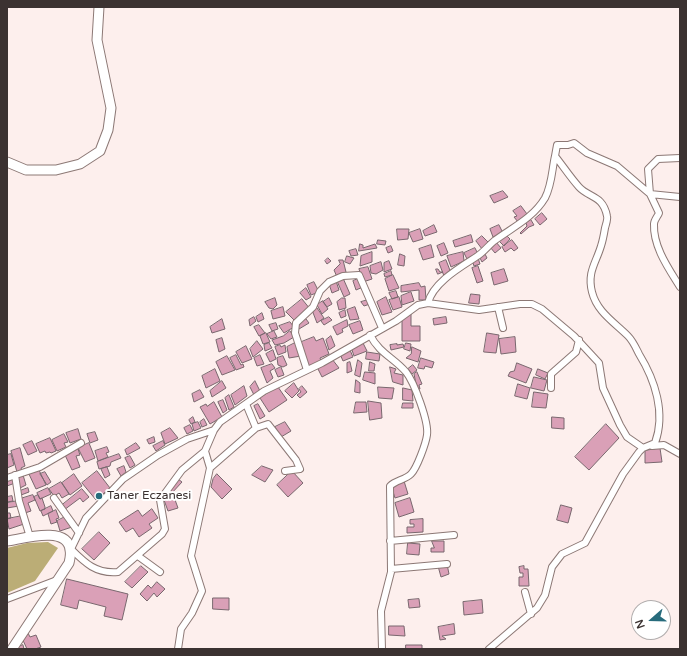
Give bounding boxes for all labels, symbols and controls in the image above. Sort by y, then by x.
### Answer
place label: Taner Eczanesi [107,489,191,503]
marker: Taner Eczanesi [94,491,104,501]
north arrow [631,600,671,640]
text: N [633,618,648,630]

